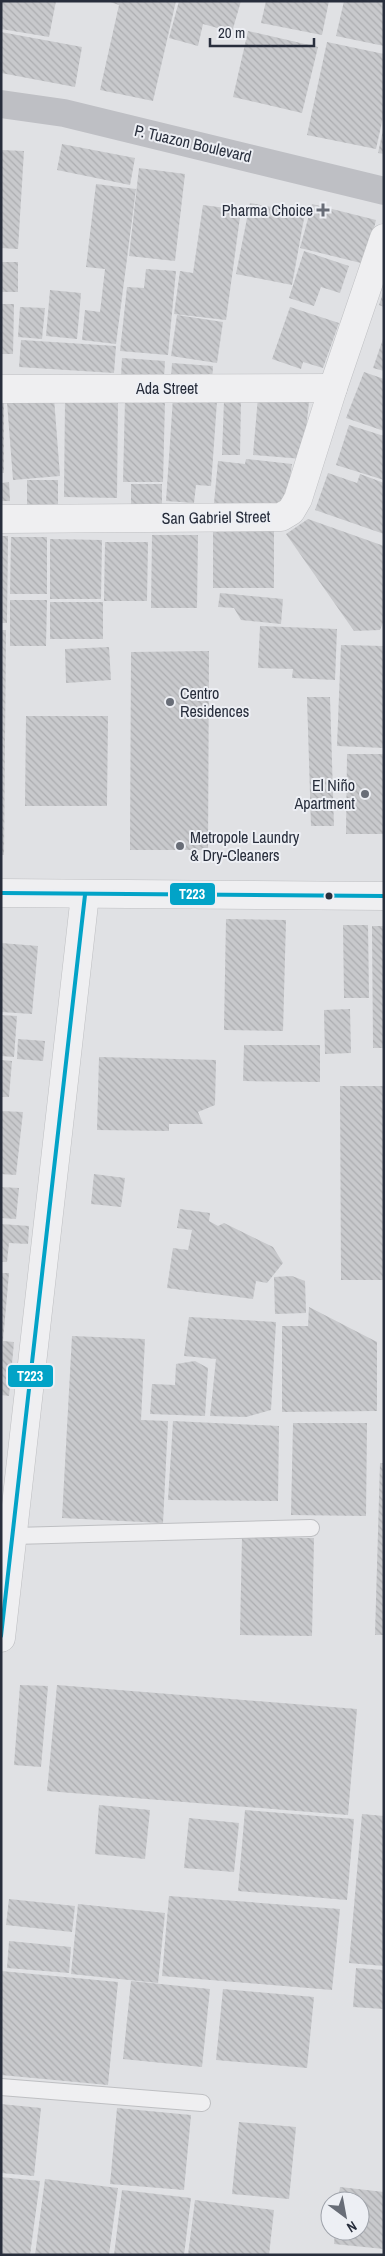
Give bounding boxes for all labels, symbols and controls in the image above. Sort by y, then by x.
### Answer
scale bar [210,15,314,47]
text: 20 m [218,22,245,43]
street label: P. Tuazon Boulevard [132,119,254,167]
place label: Pharma Choice [222,199,313,221]
marker: Pharma Choice [317,204,329,216]
street label: Ada Street [135,377,198,399]
street label: San Gabriel Street [161,505,271,529]
place label: Centro Residences [180,682,249,722]
marker: Centro Residences [164,696,176,708]
place label: El Niño Apartment [293,774,355,814]
marker: El Niño Apartment [359,788,371,800]
place label: Metropole Laundry & Dry-Cleaners [190,826,300,866]
marker: Metropole Laundry & Dry-Cleaners [174,840,186,852]
line badge: T223 [169,882,216,906]
text: T223 [179,885,205,903]
unlabelled marker [324,891,334,901]
line badge: T223 [7,1364,54,1388]
text: T223 [17,1367,43,1385]
north arrow [320,2191,370,2241]
text: N [344,2217,360,2237]

